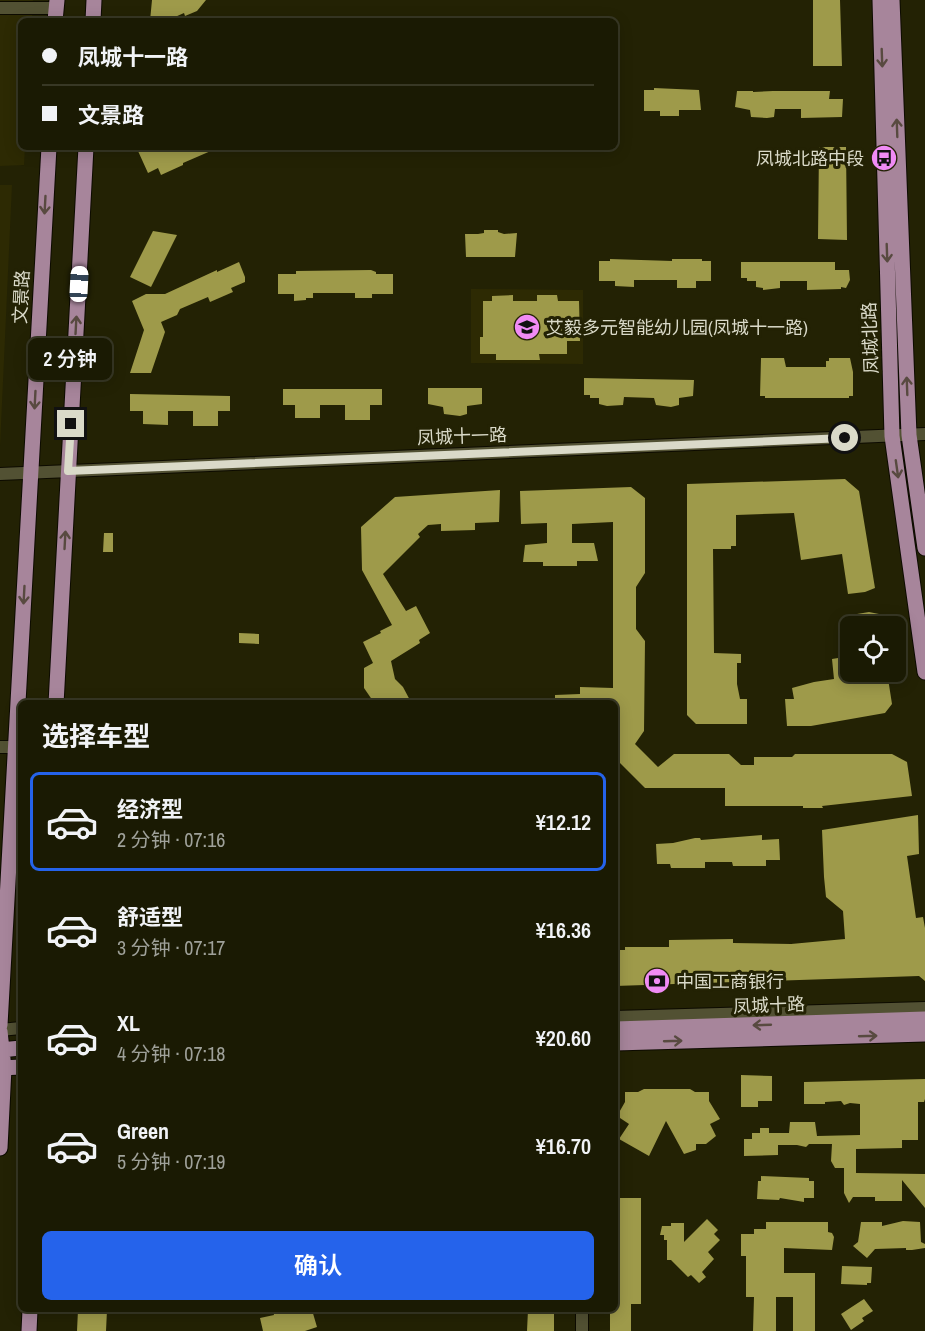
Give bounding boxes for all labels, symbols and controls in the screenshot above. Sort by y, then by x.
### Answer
text: 凤城十一路 [78,42,188,72]
one-way arrow [876,48,887,68]
text: 文景路 [78,100,144,130]
one-way arrow [891,119,902,139]
bus stop icon: 凤城北路中段 [869,143,899,173]
place label: 凤城北路中段 [756,146,864,171]
one-way arrow [40,195,51,215]
one-way arrow [881,243,893,263]
car [69,266,89,302]
street label: 文景路 [7,269,35,325]
street label: 凤城北路 [856,302,884,374]
school or university icon: 艾毅多元智能幼儿园(凤城十一路) [512,312,542,342]
one-way arrow [71,315,82,335]
place label: 艾毅多元智能幼儿园(凤城十一路) [546,315,808,340]
callout: 2 分钟 [29,337,113,379]
text: 2 分钟 [43,345,97,372]
one-way arrow [902,376,913,396]
one-way arrow [29,390,40,410]
route end [57,410,84,437]
street label: 凤城十一路 [417,422,507,450]
route start [831,424,858,451]
one-way arrow [891,459,902,478]
one-way arrow [59,531,70,551]
one-way arrow [19,584,30,604]
map controls [840,616,906,682]
button: locate [840,616,906,682]
text: 选择车型 [42,718,150,754]
text: 经济型 [117,794,183,824]
icon: car [45,795,99,849]
text: ¥12.12 [536,807,591,837]
text: 2 分钟 · 07:16 [117,826,225,853]
text: 舒适型 [117,902,183,932]
icon: car [45,903,99,957]
text: ¥16.36 [536,915,591,945]
text: 3 分钟 · 07:17 [117,934,225,961]
bank icon: 中国工商银行 [642,966,672,996]
place label: 中国工商银行 [676,969,784,994]
street label: 凤城十路 [733,991,805,1019]
text: XL [117,1008,140,1038]
icon: car [45,1011,99,1065]
one-way arrow [752,1019,772,1030]
text: ¥20.60 [536,1023,591,1053]
one-way arrow [858,1030,878,1042]
one-way arrow [663,1036,683,1047]
text: 4 分钟 · 07:18 [117,1040,225,1067]
text: Green [117,1116,169,1146]
icon: car [45,1119,99,1173]
text: ¥16.70 [536,1131,591,1161]
text: 5 分钟 · 07:19 [117,1148,225,1175]
button: 确认 [42,1231,594,1300]

